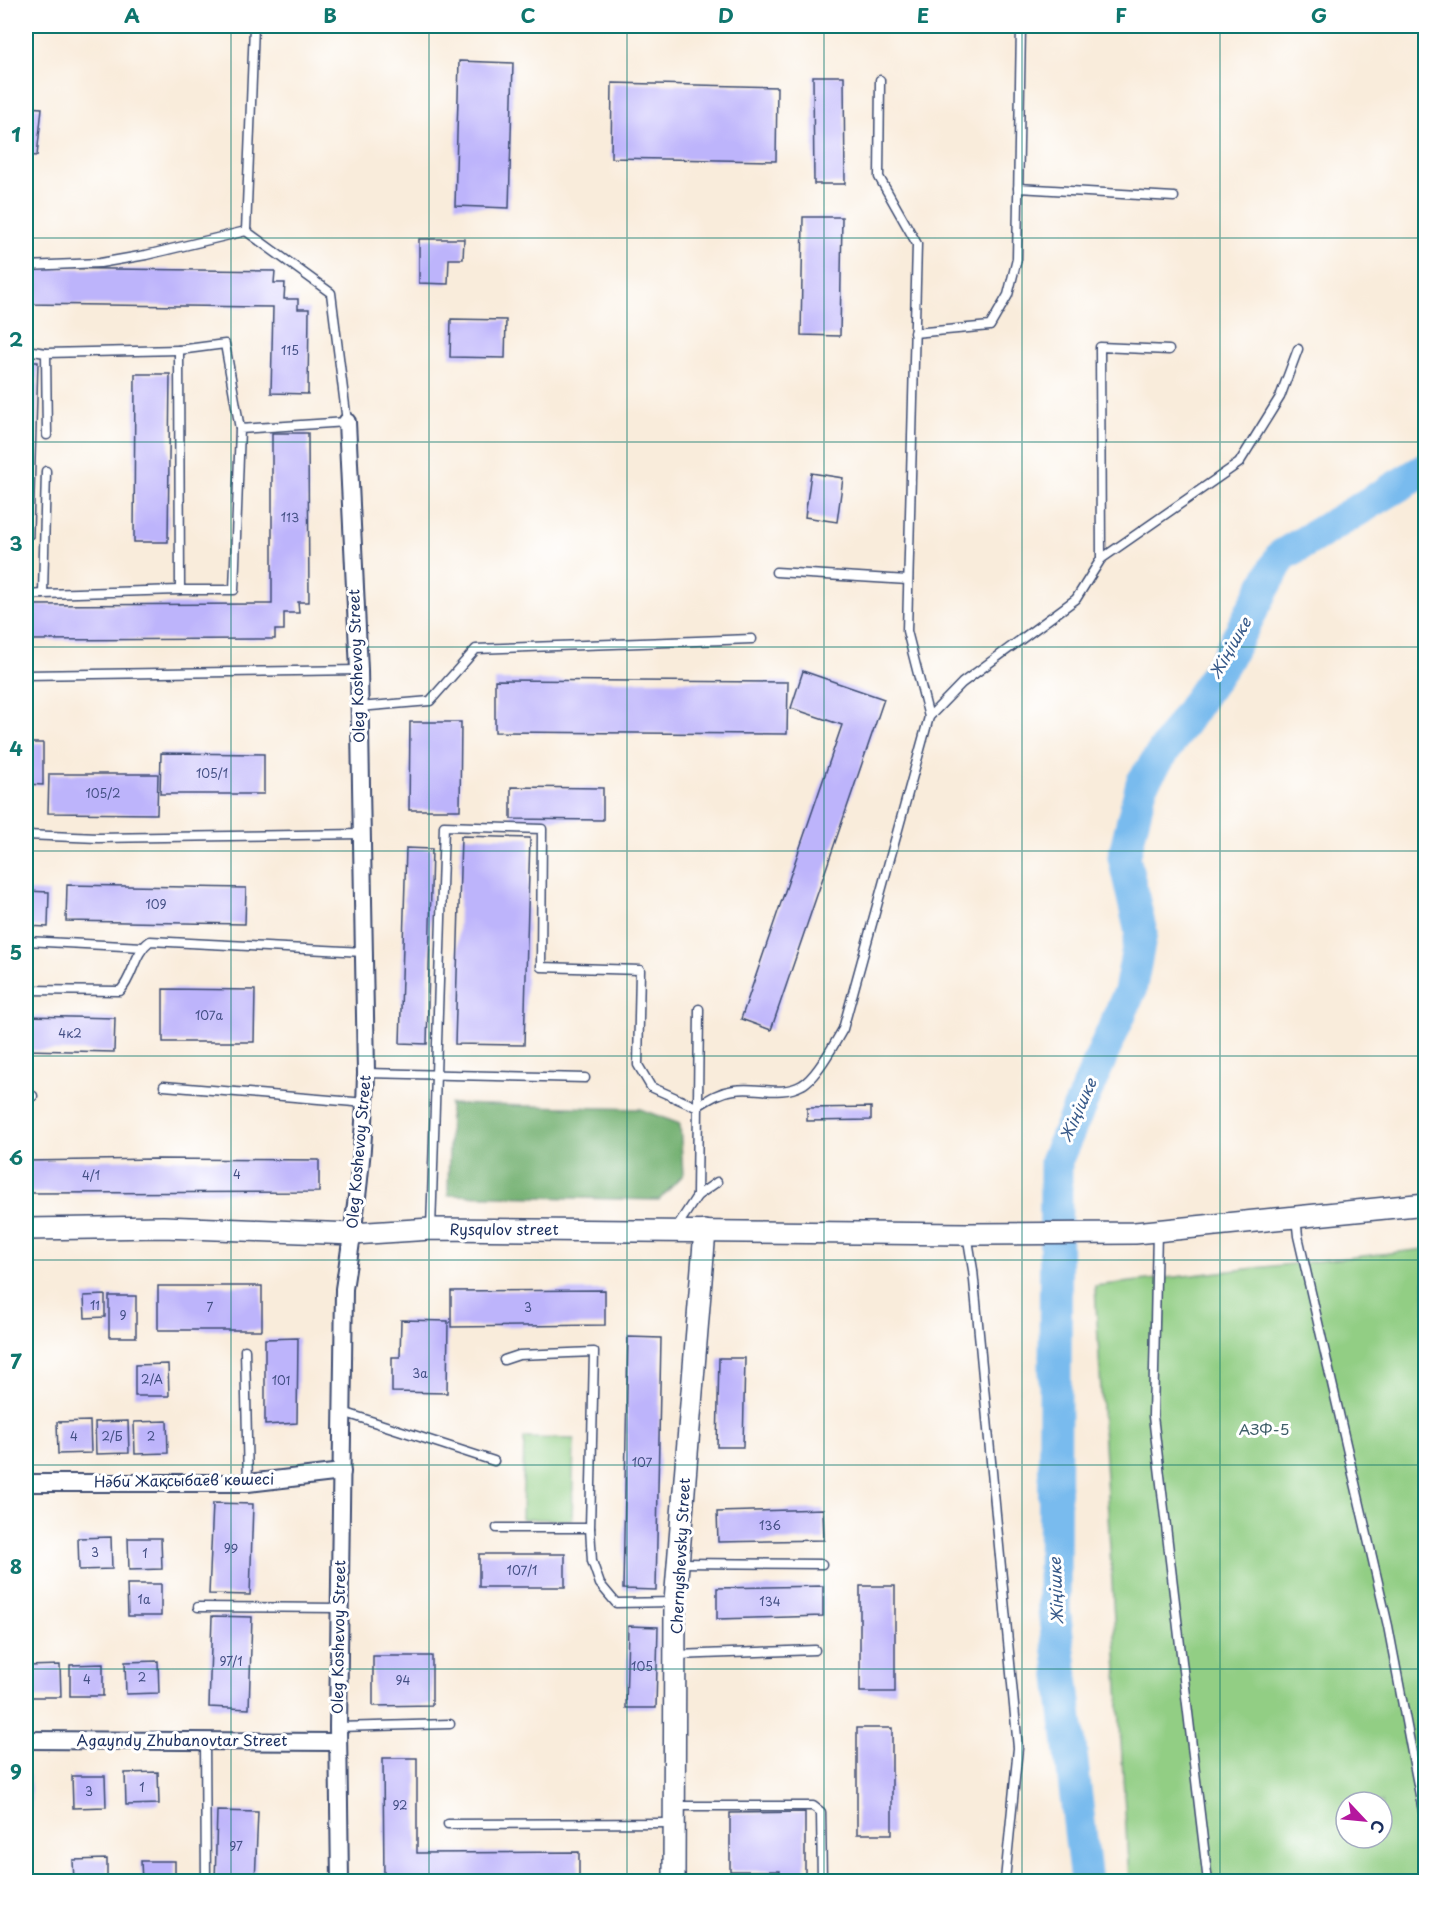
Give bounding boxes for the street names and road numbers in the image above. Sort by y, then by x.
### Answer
street label: Oleg Koshevoy Street [341,589,370,743]
street label: Oleg Koshevoy Street [339,1074,376,1230]
street label: Rysqulov street [449,1217,559,1240]
street label: Нәби Жақсыбаев көшесі [94,1466,274,1493]
street label: Chernyshevsky Street [664,1477,695,1635]
street label: Oleg Koshevoy Street [325,1560,350,1714]
street label: Agayndy Zhubanovtar Street [77,1728,287,1751]

